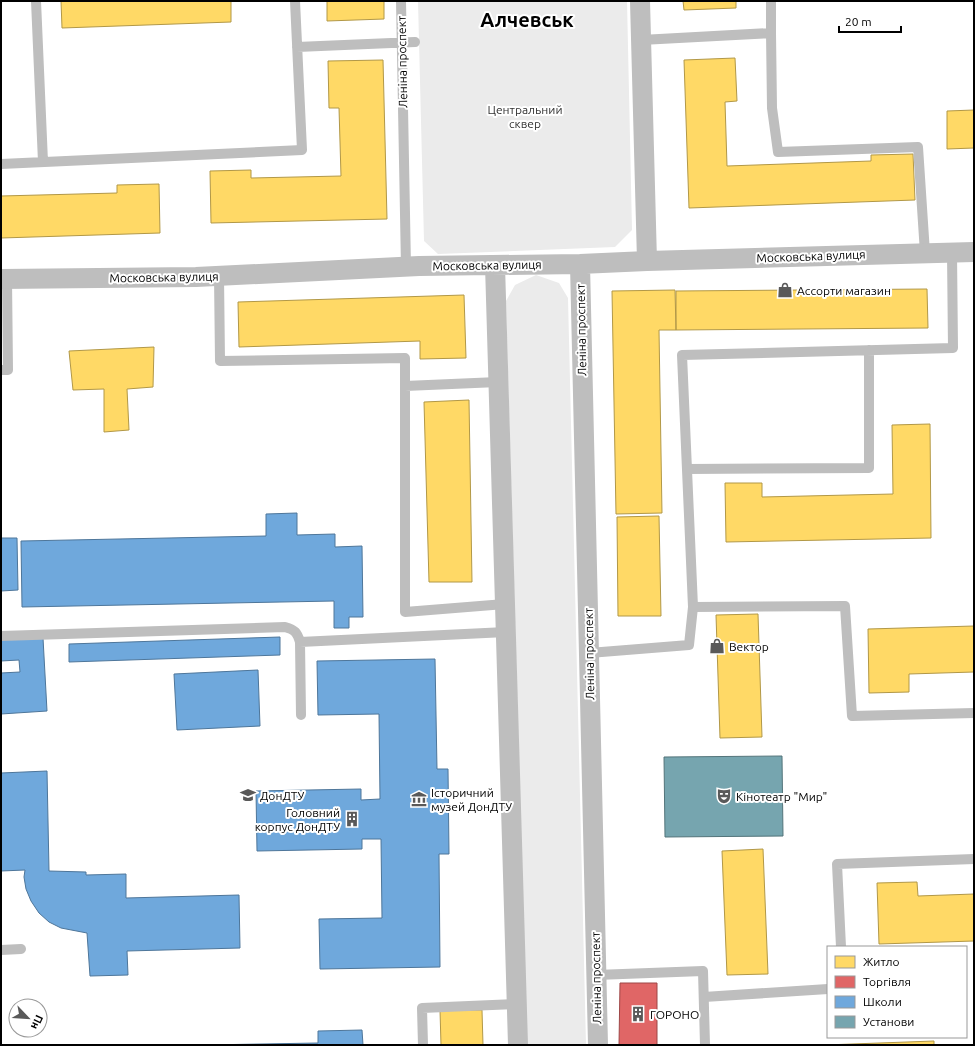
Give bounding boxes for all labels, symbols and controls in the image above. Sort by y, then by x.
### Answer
district label: Алчевськ [480,8,574,31]
scale bar [839,8,901,34]
street label: Леніна проспект [395,15,409,108]
text: 20 m [845,15,872,28]
park label: Центральний сквер [487,103,563,130]
street label: Московська вулиця [756,248,866,264]
street label: Московська вулиця [432,258,542,272]
street label: Московська вулиця [109,270,219,284]
shop icon: Ассорти магазин [776,281,794,299]
street label: Леніна проспект [574,283,588,376]
place label: Ассорти магазин [797,284,891,297]
street label: Леніна проспект [582,607,596,700]
shop icon: Вектор [708,637,726,655]
place label: Вектор [729,640,769,653]
school or university icon: ДонДТУ [239,786,257,804]
place label: Історичний музей ДонДТУ [431,786,512,813]
theatre icon: Кінотеатр "Мир" [715,787,733,805]
place label: ДонДТУ [260,789,305,802]
museum icon: Історичний музей ДонДТУ [410,790,428,808]
place label: Кінотеатр "Мир" [736,790,827,803]
place label: Головний корпус ДонДТУ [255,806,340,833]
building icon: Головний корпус ДонДТУ [343,810,361,828]
street label: Леніна проспект [589,931,603,1024]
legend [827,946,967,1038]
text: Житло [863,955,900,968]
text: Торгівля [863,975,911,988]
text: Школи [863,995,902,1008]
north arrow [8,998,48,1038]
building icon: ГОРОНО [629,1005,647,1023]
place label: ГОРОНО [650,1008,699,1021]
text: Пн [29,1013,46,1031]
text: Установи [863,1015,914,1028]

